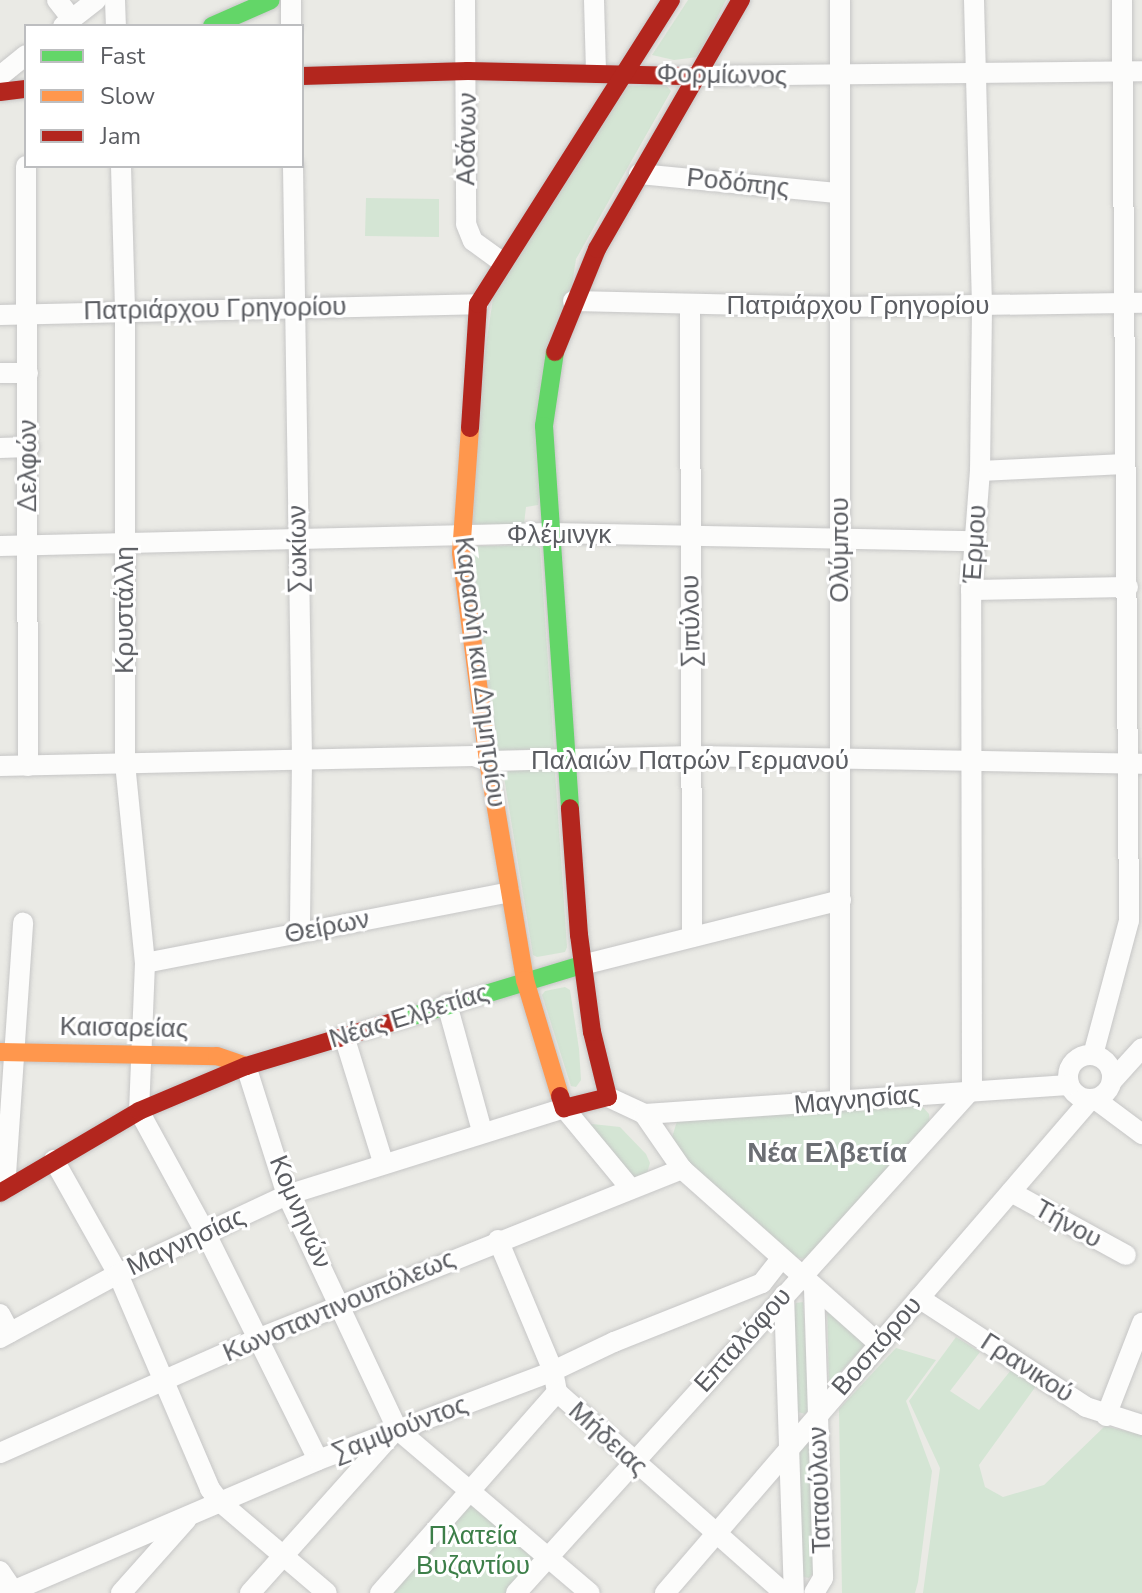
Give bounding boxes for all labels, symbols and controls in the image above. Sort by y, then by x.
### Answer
legend [24,24,304,168]
text: Fast [100,40,145,72]
street label: Φορμίωνος [656,58,788,92]
text: Slow [100,80,155,112]
street label: Αδάνων [451,92,483,186]
text: Jam [100,120,141,152]
street label: Ροδόπης [685,162,791,204]
street label: Πατριάρχου Γρηγορίου [726,290,990,322]
street label: Πατριάρχου Γρηγορίου [83,291,347,327]
street label: Δελφών [12,419,44,513]
street label: Ολύμπου [824,497,856,603]
street label: Έρμου [957,504,993,584]
street label: Σωκίων [282,505,314,593]
street label: Φλέμινγκ [507,519,611,551]
street label: Καραολή και Δημητρίου [448,535,512,809]
street label: Κρυστάλλη [109,546,141,674]
street label: Σιπύλου [675,575,707,667]
street label: Παλαιών Πατρών Γερμανού [531,745,849,777]
street label: Θείρων [282,904,372,950]
street label: Νέας Ελβετίας [325,977,493,1055]
street label: Καισαρείας [59,1011,189,1045]
street label: Μαγνησίας [793,1079,921,1121]
district label: Νέα Ελβετία [747,1136,907,1170]
street label: Κομνηνών [262,1151,338,1273]
street label: Τήνου [1029,1193,1107,1255]
street label: Μαγνησίας [122,1201,250,1283]
street label: Κωνσταντινουπόλεως [218,1243,460,1369]
street label: Επταλόφου [688,1281,798,1399]
street label: Βοσπόρου [826,1290,928,1402]
street label: Γρανικού [975,1327,1079,1409]
street label: Σαμψούντος [328,1389,472,1469]
street label: Μήδειας [562,1395,654,1483]
street label: Ταταούλων [802,1426,838,1554]
park label: Πλατεία Βυζαντίου [416,1520,530,1582]

